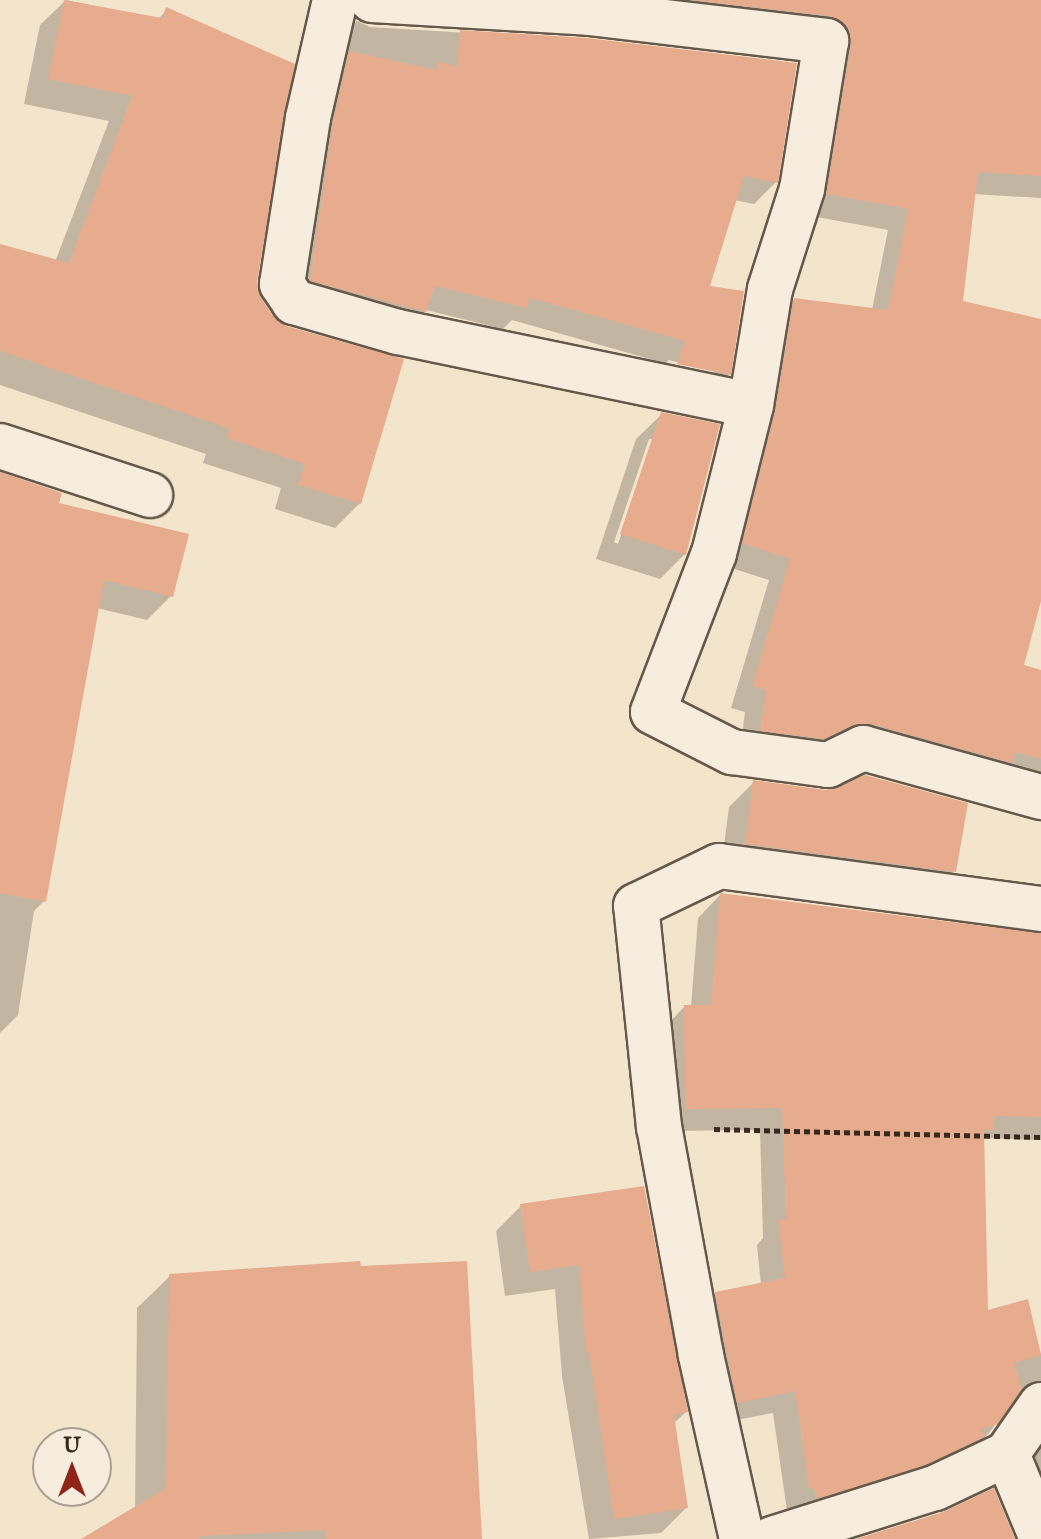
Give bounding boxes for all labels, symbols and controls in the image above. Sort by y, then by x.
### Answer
north arrow [32,1427,112,1507]
text: U [63,1431,81,1458]

